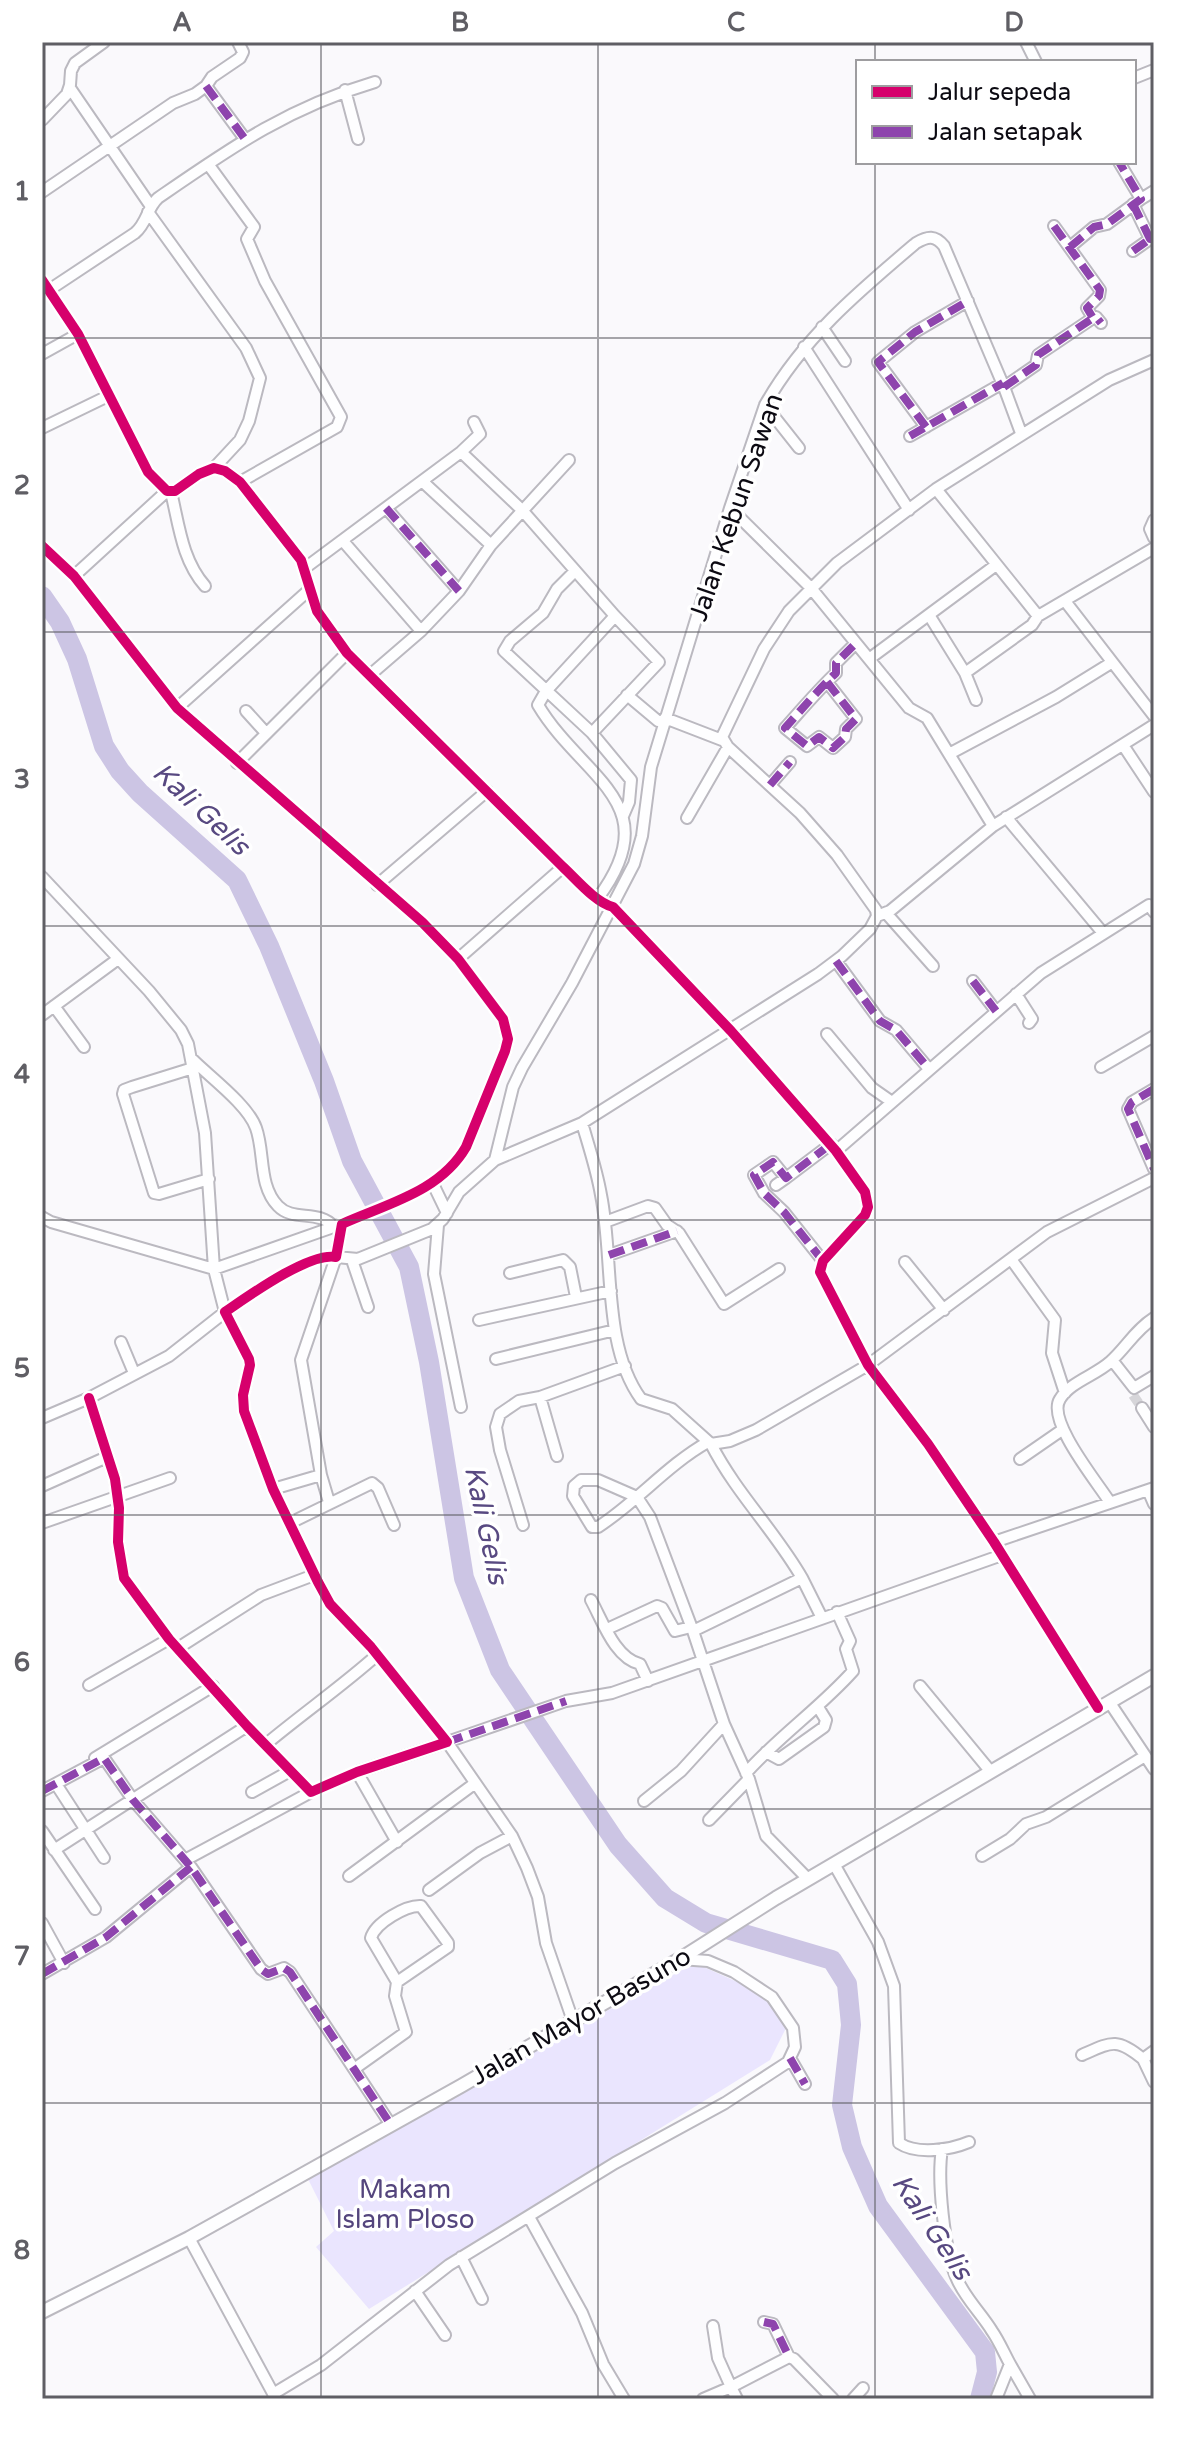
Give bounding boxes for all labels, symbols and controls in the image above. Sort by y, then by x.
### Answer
text: A [172,7,192,38]
text: B [451,7,469,38]
text: C [727,7,745,38]
text: D [1004,7,1024,38]
legend [856,60,1136,164]
text: Jalur sepeda [928,78,1071,107]
text: Jalan setapak [928,118,1082,147]
text: 1 [14,176,30,207]
street label: Jalan Kebun Sawan [682,389,790,625]
text: 2 [14,470,30,501]
water label: Kali Gelis [145,756,258,863]
text: 3 [14,764,30,795]
text: 4 [14,1059,30,1090]
text: 5 [14,1353,30,1384]
water label: Kali Gelis [457,1463,515,1589]
text: 6 [14,1647,30,1678]
street label: Jalan Mayor Basuno [466,1940,696,2092]
text: 7 [14,1941,30,1972]
water label: Kali Gelis [884,2168,981,2288]
park label: Makam Islam Ploso [335,2174,475,2235]
text: 8 [14,2235,30,2266]

